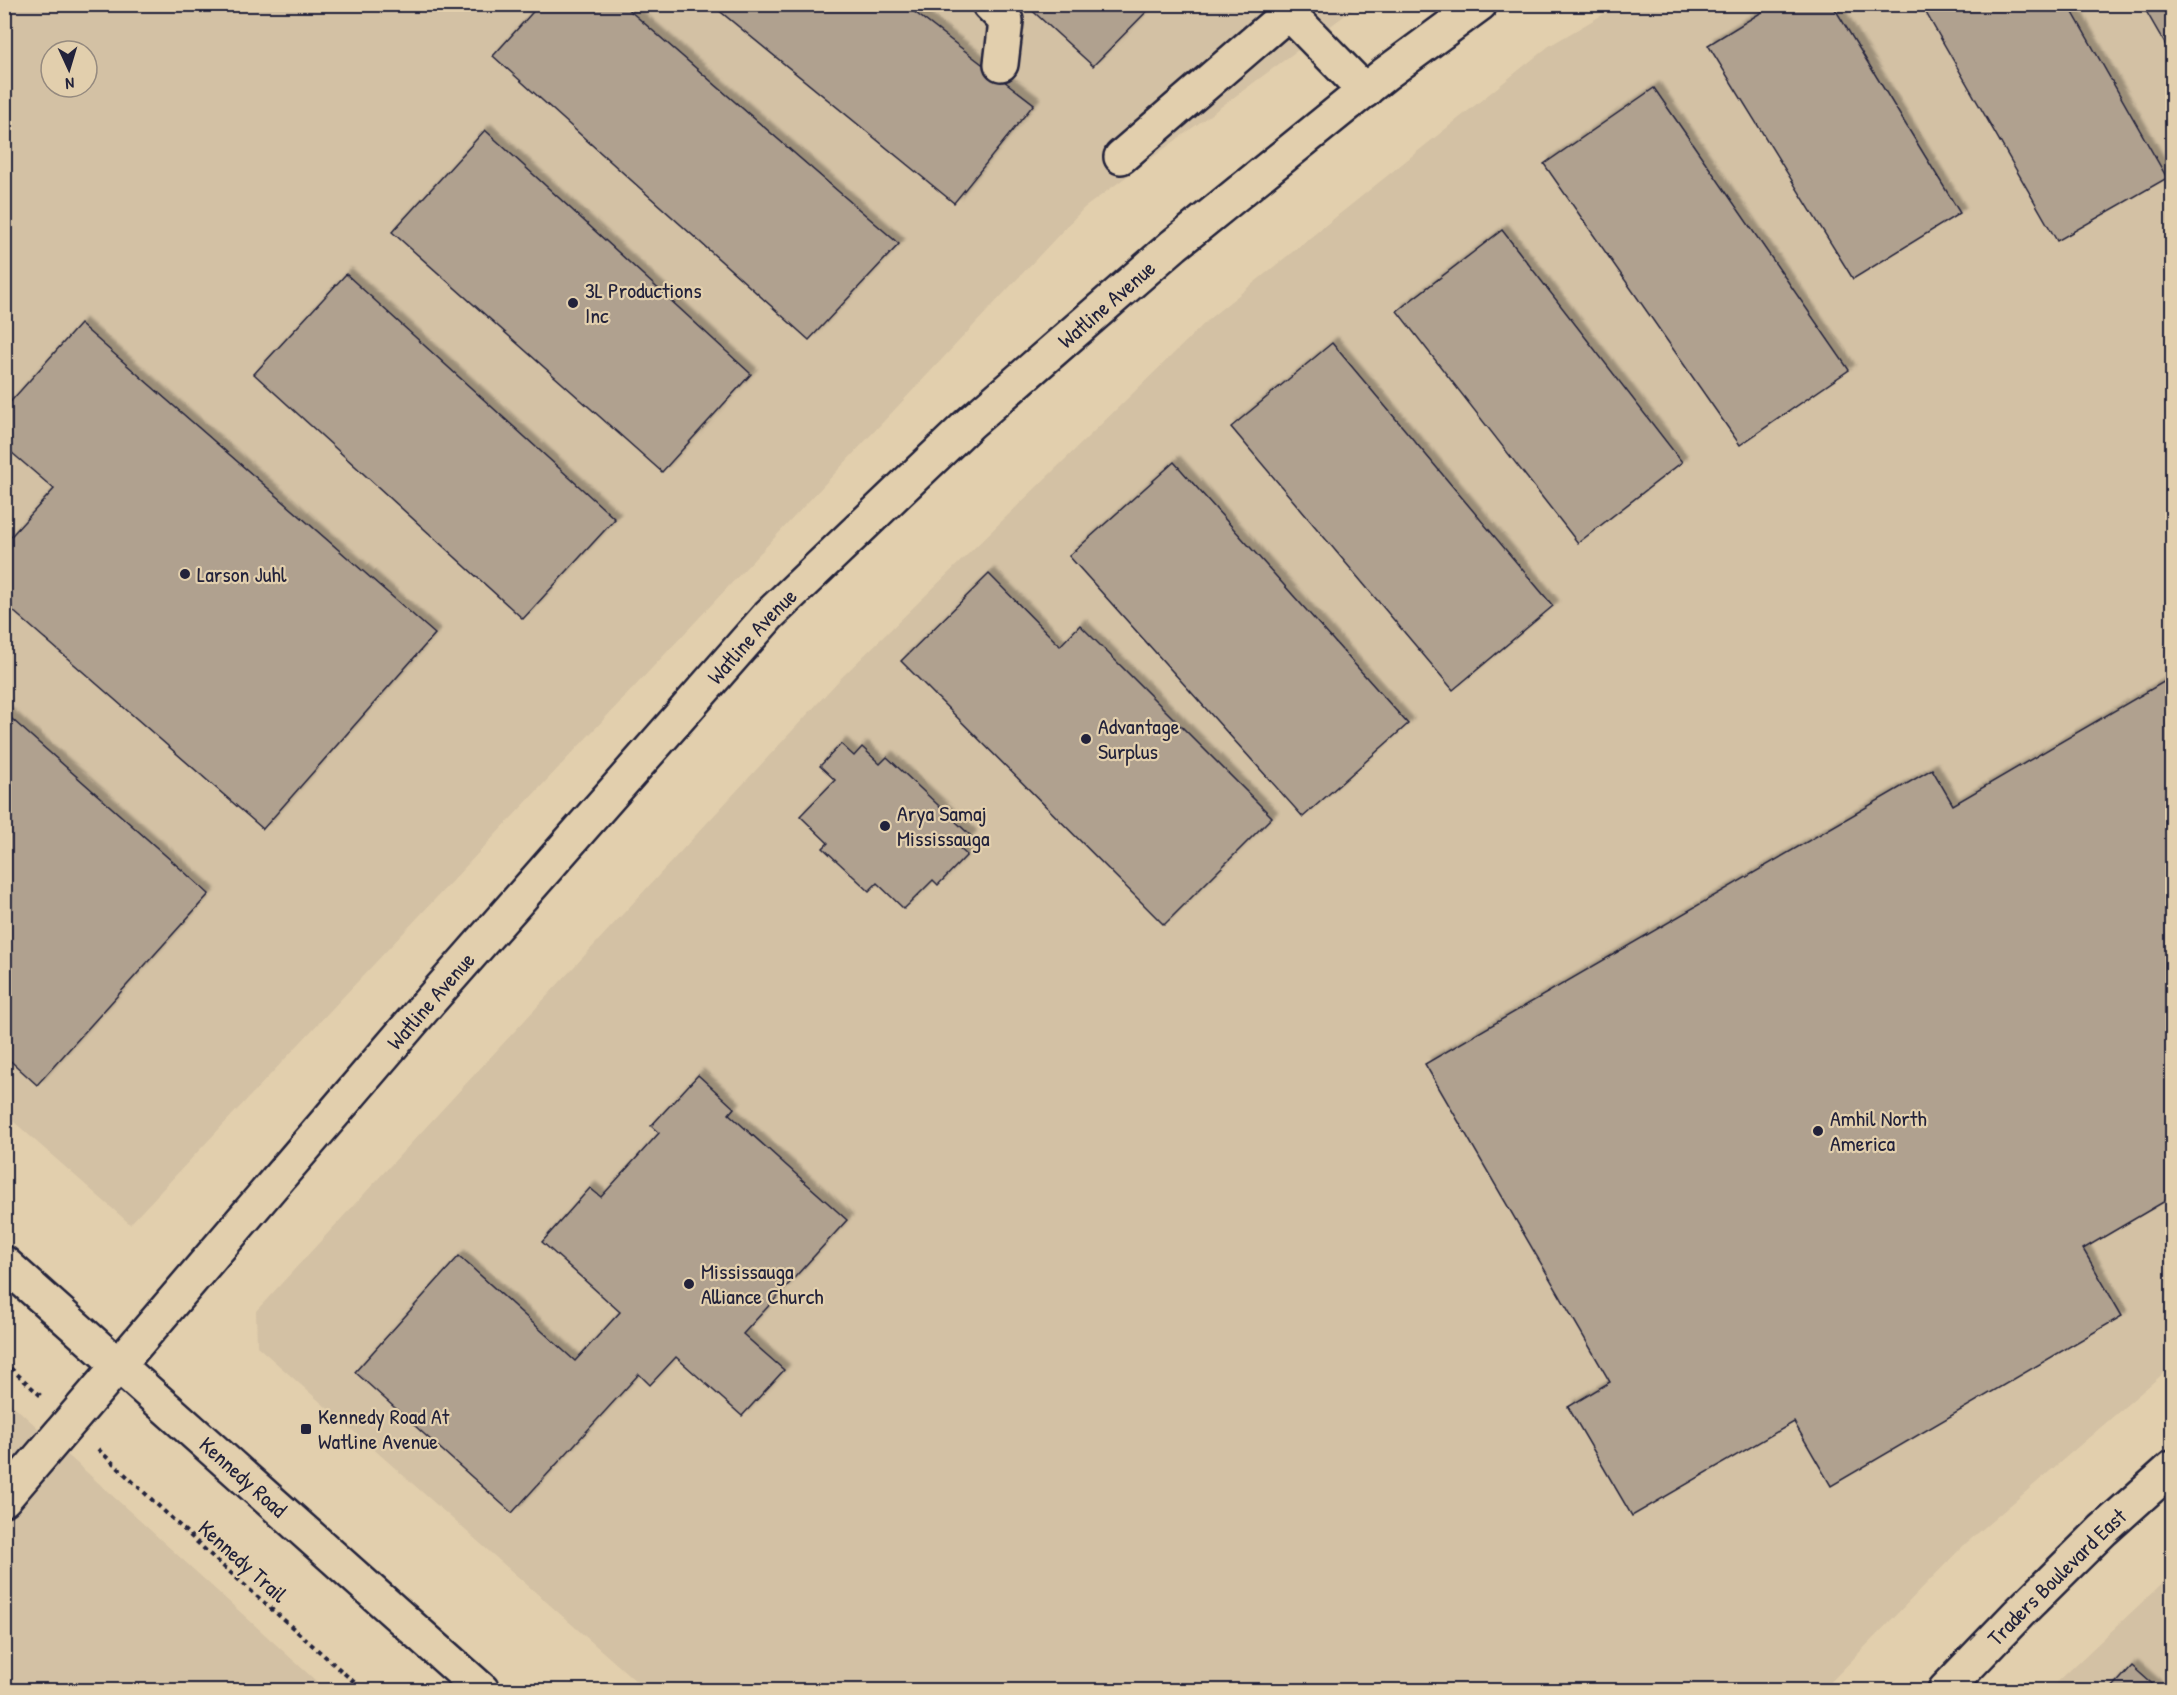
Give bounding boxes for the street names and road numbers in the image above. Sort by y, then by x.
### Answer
street label: Watline Avenue [1051,253,1162,355]
street label: Watline Avenue [700,581,803,690]
street label: Watline Avenue [380,945,481,1056]
street label: Kennedy Road [193,1430,294,1524]
street label: Traders Boulevard East [1981,1501,2133,1652]
street label: Kennedy Trail [192,1513,294,1609]

